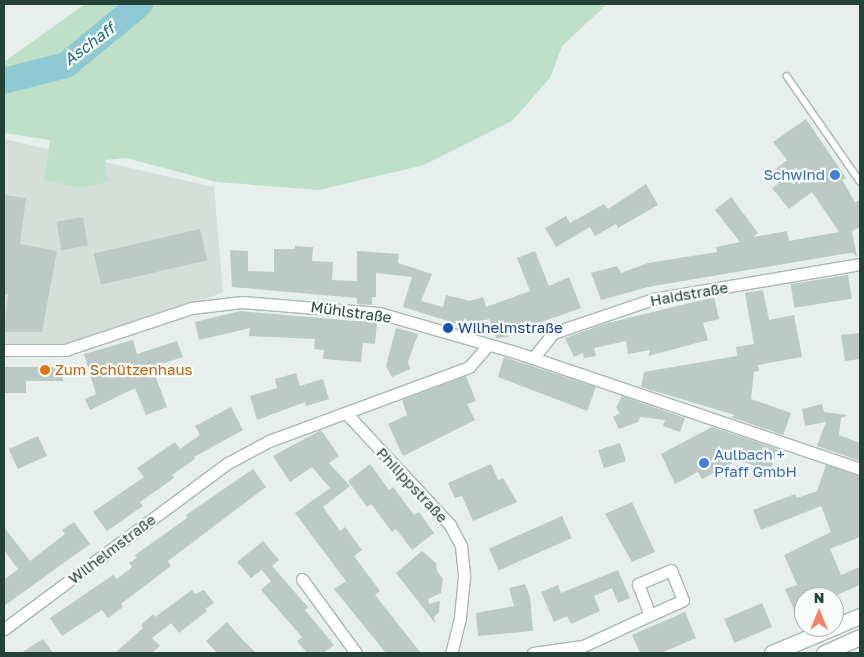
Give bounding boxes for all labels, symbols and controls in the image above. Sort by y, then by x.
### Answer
water label: Aschaff [60,19,118,69]
place label: Schwind [764,166,825,184]
marker: Schwind [829,169,841,181]
street label: Haidstraße [649,278,729,310]
street label: Mühlstraße [309,297,393,327]
place label: Wilhelmstraße [458,319,563,337]
marker: Wilhelmstraße [442,322,454,334]
place label: Zum Schützenhaus [55,361,192,379]
marker: Zum Schützenhaus [39,364,51,376]
street label: Philippstraße [373,444,451,526]
place label: Aulbach + Pfaff GmbH [714,445,797,480]
marker: Aulbach + Pfaff GmbH [698,457,710,469]
street label: Wilhelmstraße [65,510,159,588]
north arrow [794,587,844,637]
text: N [814,589,824,606]

